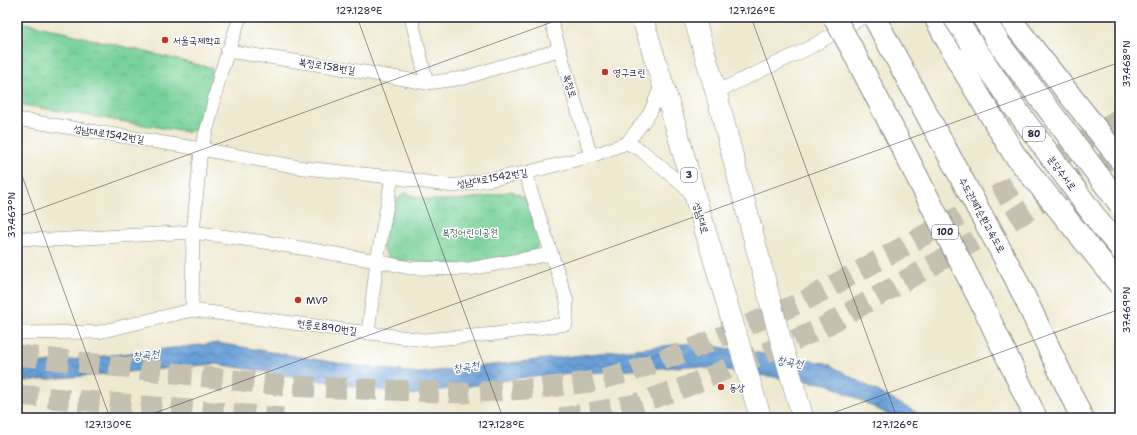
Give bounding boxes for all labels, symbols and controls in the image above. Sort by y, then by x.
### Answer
text: 127.128°E [336,4,382,17]
text: 127.126°E [729,4,775,17]
place label: 서울국제학교 [173,34,221,47]
marker: 서울국제학교 [160,35,170,45]
text: 37.468°N [1120,40,1133,88]
street label: 복정로158번길 [298,55,356,77]
place label: 영구크린 [613,66,645,79]
marker: 영구크린 [600,67,610,77]
street label: 복정로 [560,73,580,99]
street label: 성남대로1542번길 [73,122,145,146]
road number: 80 [1023,127,1045,141]
street label: 분당수서로 [1045,153,1079,193]
street label: 성남대로1542번길 [456,165,528,191]
road number: 3 [681,168,697,182]
street label: 수도권제1순환고속도로 [956,175,1008,255]
text: 37.467°N [5,192,18,238]
street label: 성남대로 [690,201,712,235]
road number: 100 [932,225,958,239]
park label: 복정어린이공원 [442,226,498,239]
text: 37.469°N [1120,287,1133,333]
place label: MVP [306,294,328,307]
marker: MVP [293,295,303,305]
street label: 헌릉로890번길 [296,316,358,338]
water label: 창곡천 [132,346,161,364]
water label: 창곡천 [776,353,805,372]
water label: 창곡천 [452,357,481,376]
place label: 동상 [729,381,745,394]
marker: 동상 [716,382,726,392]
text: 127.130°E [85,418,131,431]
text: 127.128°E [478,418,524,431]
text: 127.126°E [872,418,918,431]

